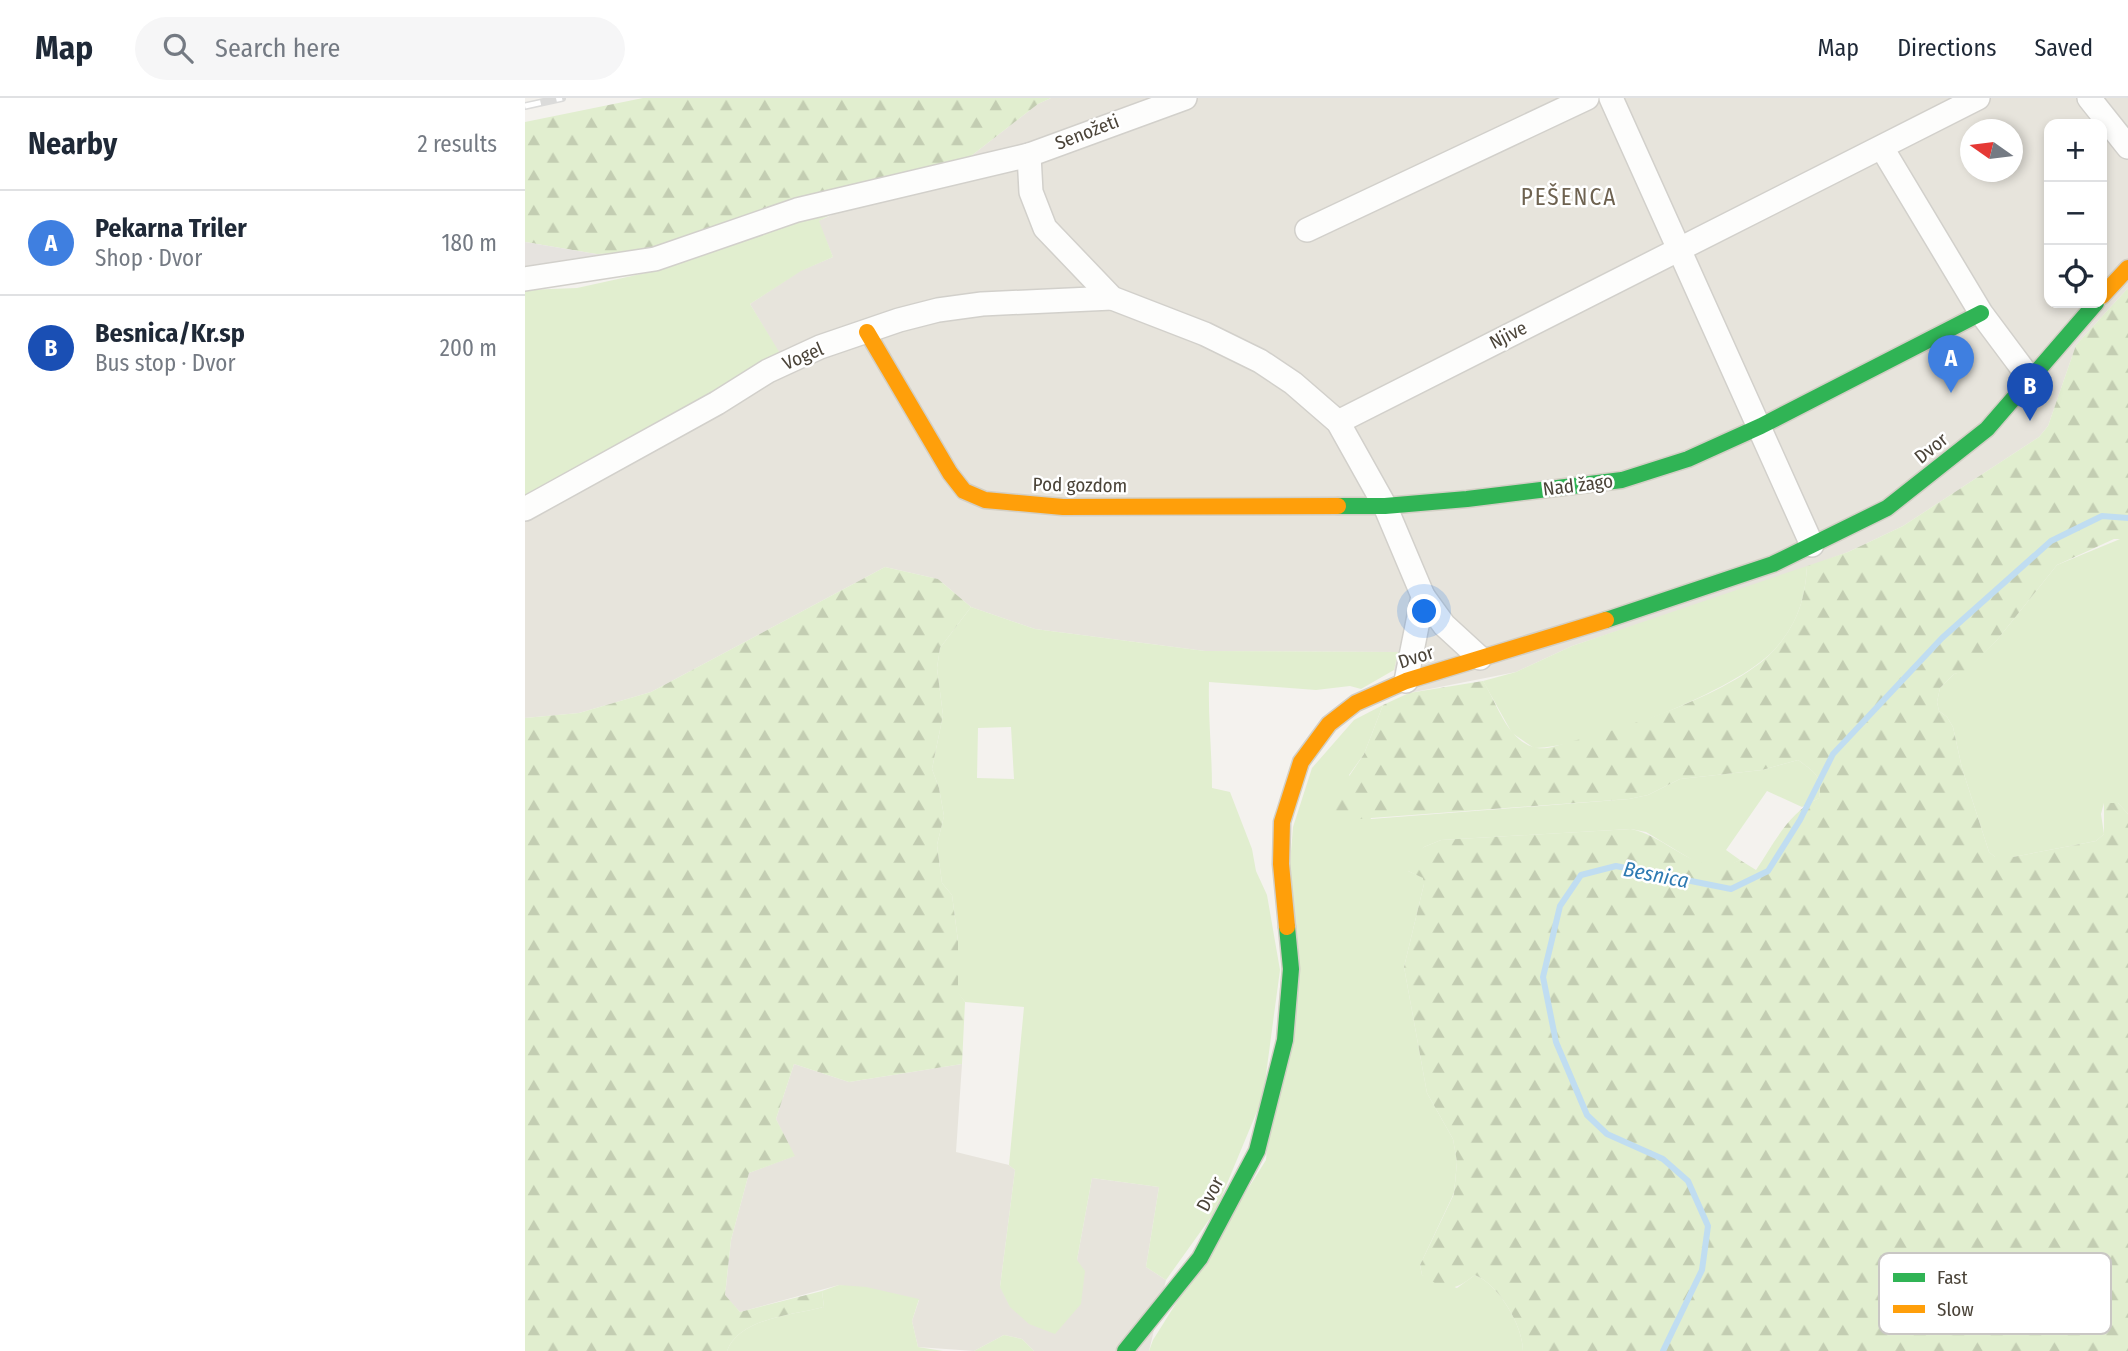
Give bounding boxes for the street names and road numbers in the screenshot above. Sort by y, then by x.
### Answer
street label: Senožeti [1052,109,1122,155]
street label: Njive [1485,316,1531,354]
street label: Vogel [779,337,827,375]
street label: Dvor [1910,427,1953,468]
street label: Nad žago [1542,469,1614,501]
street label: Pod gozdom [1032,473,1128,497]
street label: Dvor [1395,640,1437,674]
street label: Dvor [1191,1172,1229,1215]

